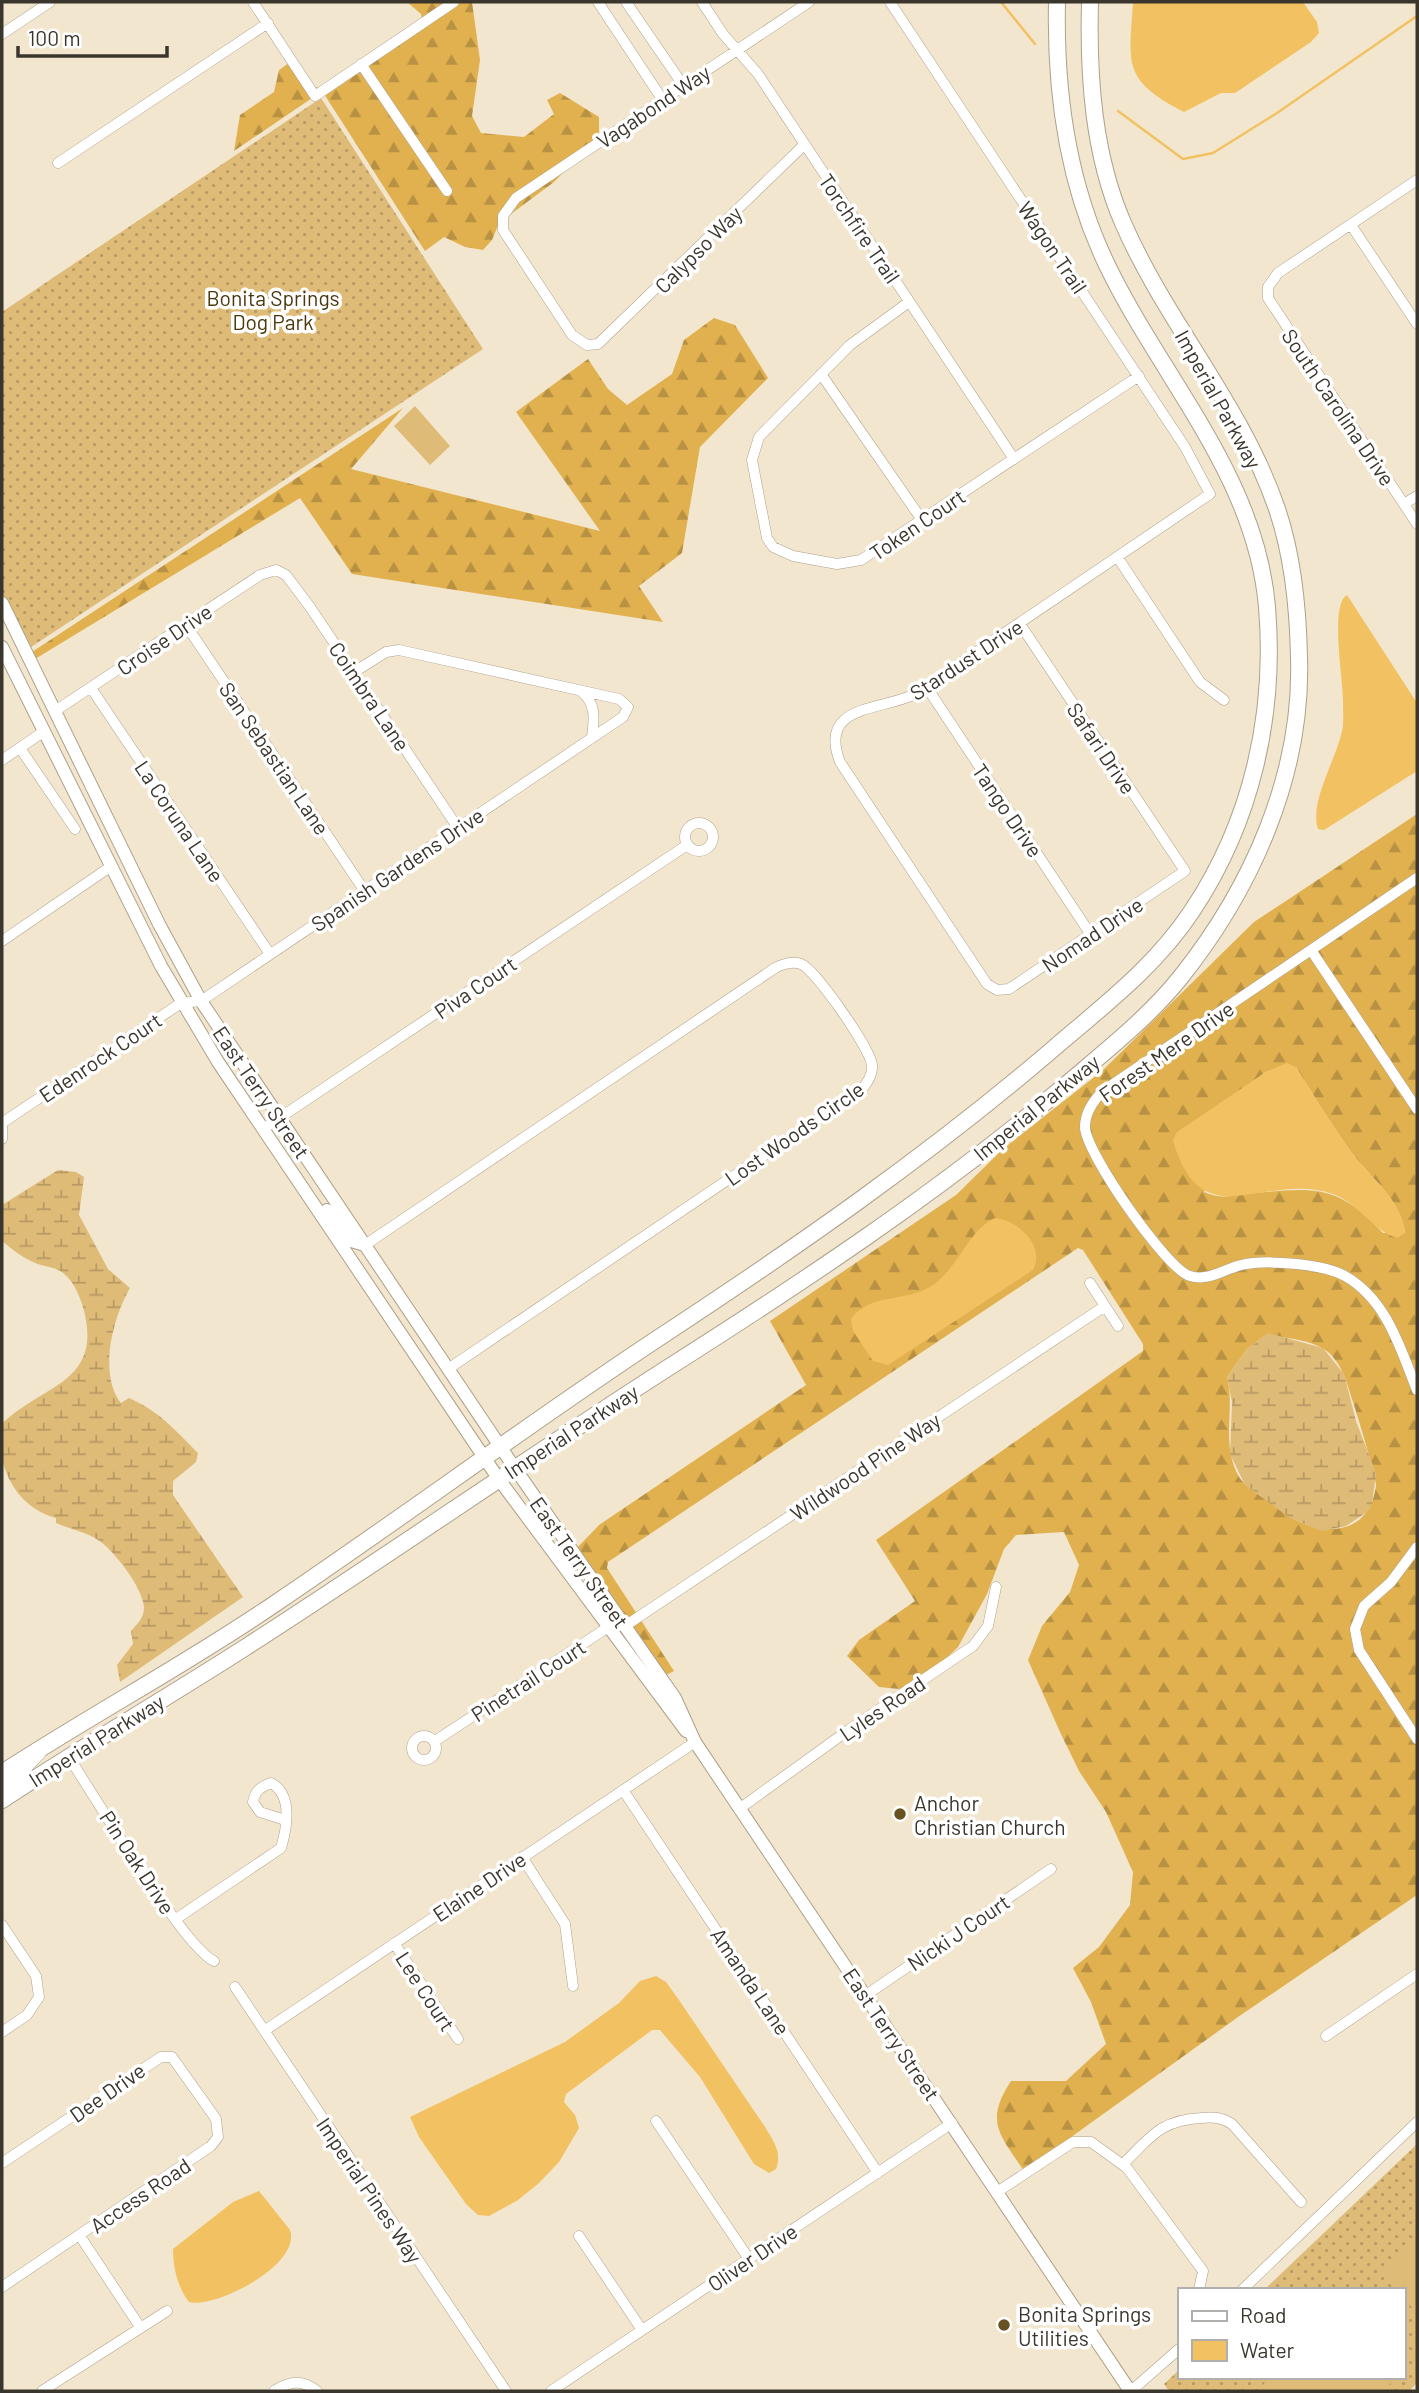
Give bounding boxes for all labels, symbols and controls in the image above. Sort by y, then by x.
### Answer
scale bar [18,14,166,58]
text: 100 m [28,25,81,50]
street label: Vagabond Way [592,59,715,153]
street label: Torchfire Trail [814,168,906,288]
street label: Wagon Trail [1013,196,1093,298]
street label: Calypso Way [649,200,747,298]
park label: Bonita Springs Dog Park [206,285,340,334]
street label: South Carolina Drive [1277,324,1401,490]
street label: Imperial Parkway [1171,325,1268,473]
street label: Token Court [865,483,969,565]
street label: Croise Drive [112,598,216,680]
street label: Stardust Drive [905,613,1027,705]
street label: Coimbra Lane [324,637,416,755]
street label: San Sebastian Lane [215,677,335,839]
street label: Safari Drive [1062,698,1142,798]
street label: La Coruna Lane [130,755,230,887]
street label: Tango Drive [968,759,1048,861]
street label: Spanish Gardens Drive [306,802,488,936]
street label: Nomad Drive [1037,891,1147,977]
street label: Piva Court [429,950,521,1024]
street label: Forest Mere Drive [1094,995,1238,1107]
street label: Edenrock Court [34,1007,166,1107]
street label: East Terry Street [209,1021,315,1163]
street label: Imperial Parkway [968,1048,1104,1165]
street label: Lost Woods Circle [720,1076,868,1190]
street label: Imperial Parkway [499,1378,643,1484]
street label: Wildwood Pine Way [785,1406,945,1525]
street label: East Terry Street [526,1492,634,1632]
street label: Pinetrail Court [466,1634,590,1726]
street label: Lyles Road [834,1670,930,1746]
street label: Imperial Parkway [24,1688,168,1792]
place label: Anchor Christian Church [914,1790,1066,1839]
street label: Pin Oak Drive [95,1806,181,1918]
marker: Anchor Christian Church [892,1806,908,1822]
street label: Elaine Drive [428,1846,530,1926]
street label: Nicki J Court [902,1889,1014,1975]
street label: Amanda Lane [706,1923,796,2039]
street label: Lee Court [391,1947,461,2035]
street label: East Terry Street [839,1963,945,2105]
street label: Dee Drive [64,2057,150,2127]
street label: Imperial Pines Way [312,2112,428,2268]
street label: Access Road [85,2152,195,2238]
street label: Oliver Drive [702,2218,802,2296]
legend [1178,2288,1405,2379]
place label: Bonita Springs Utilities [1018,2301,1151,2350]
text: Road [1240,2302,1286,2327]
marker: Bonita Springs Utilities [996,2317,1012,2333]
text: Water [1240,2337,1295,2362]

